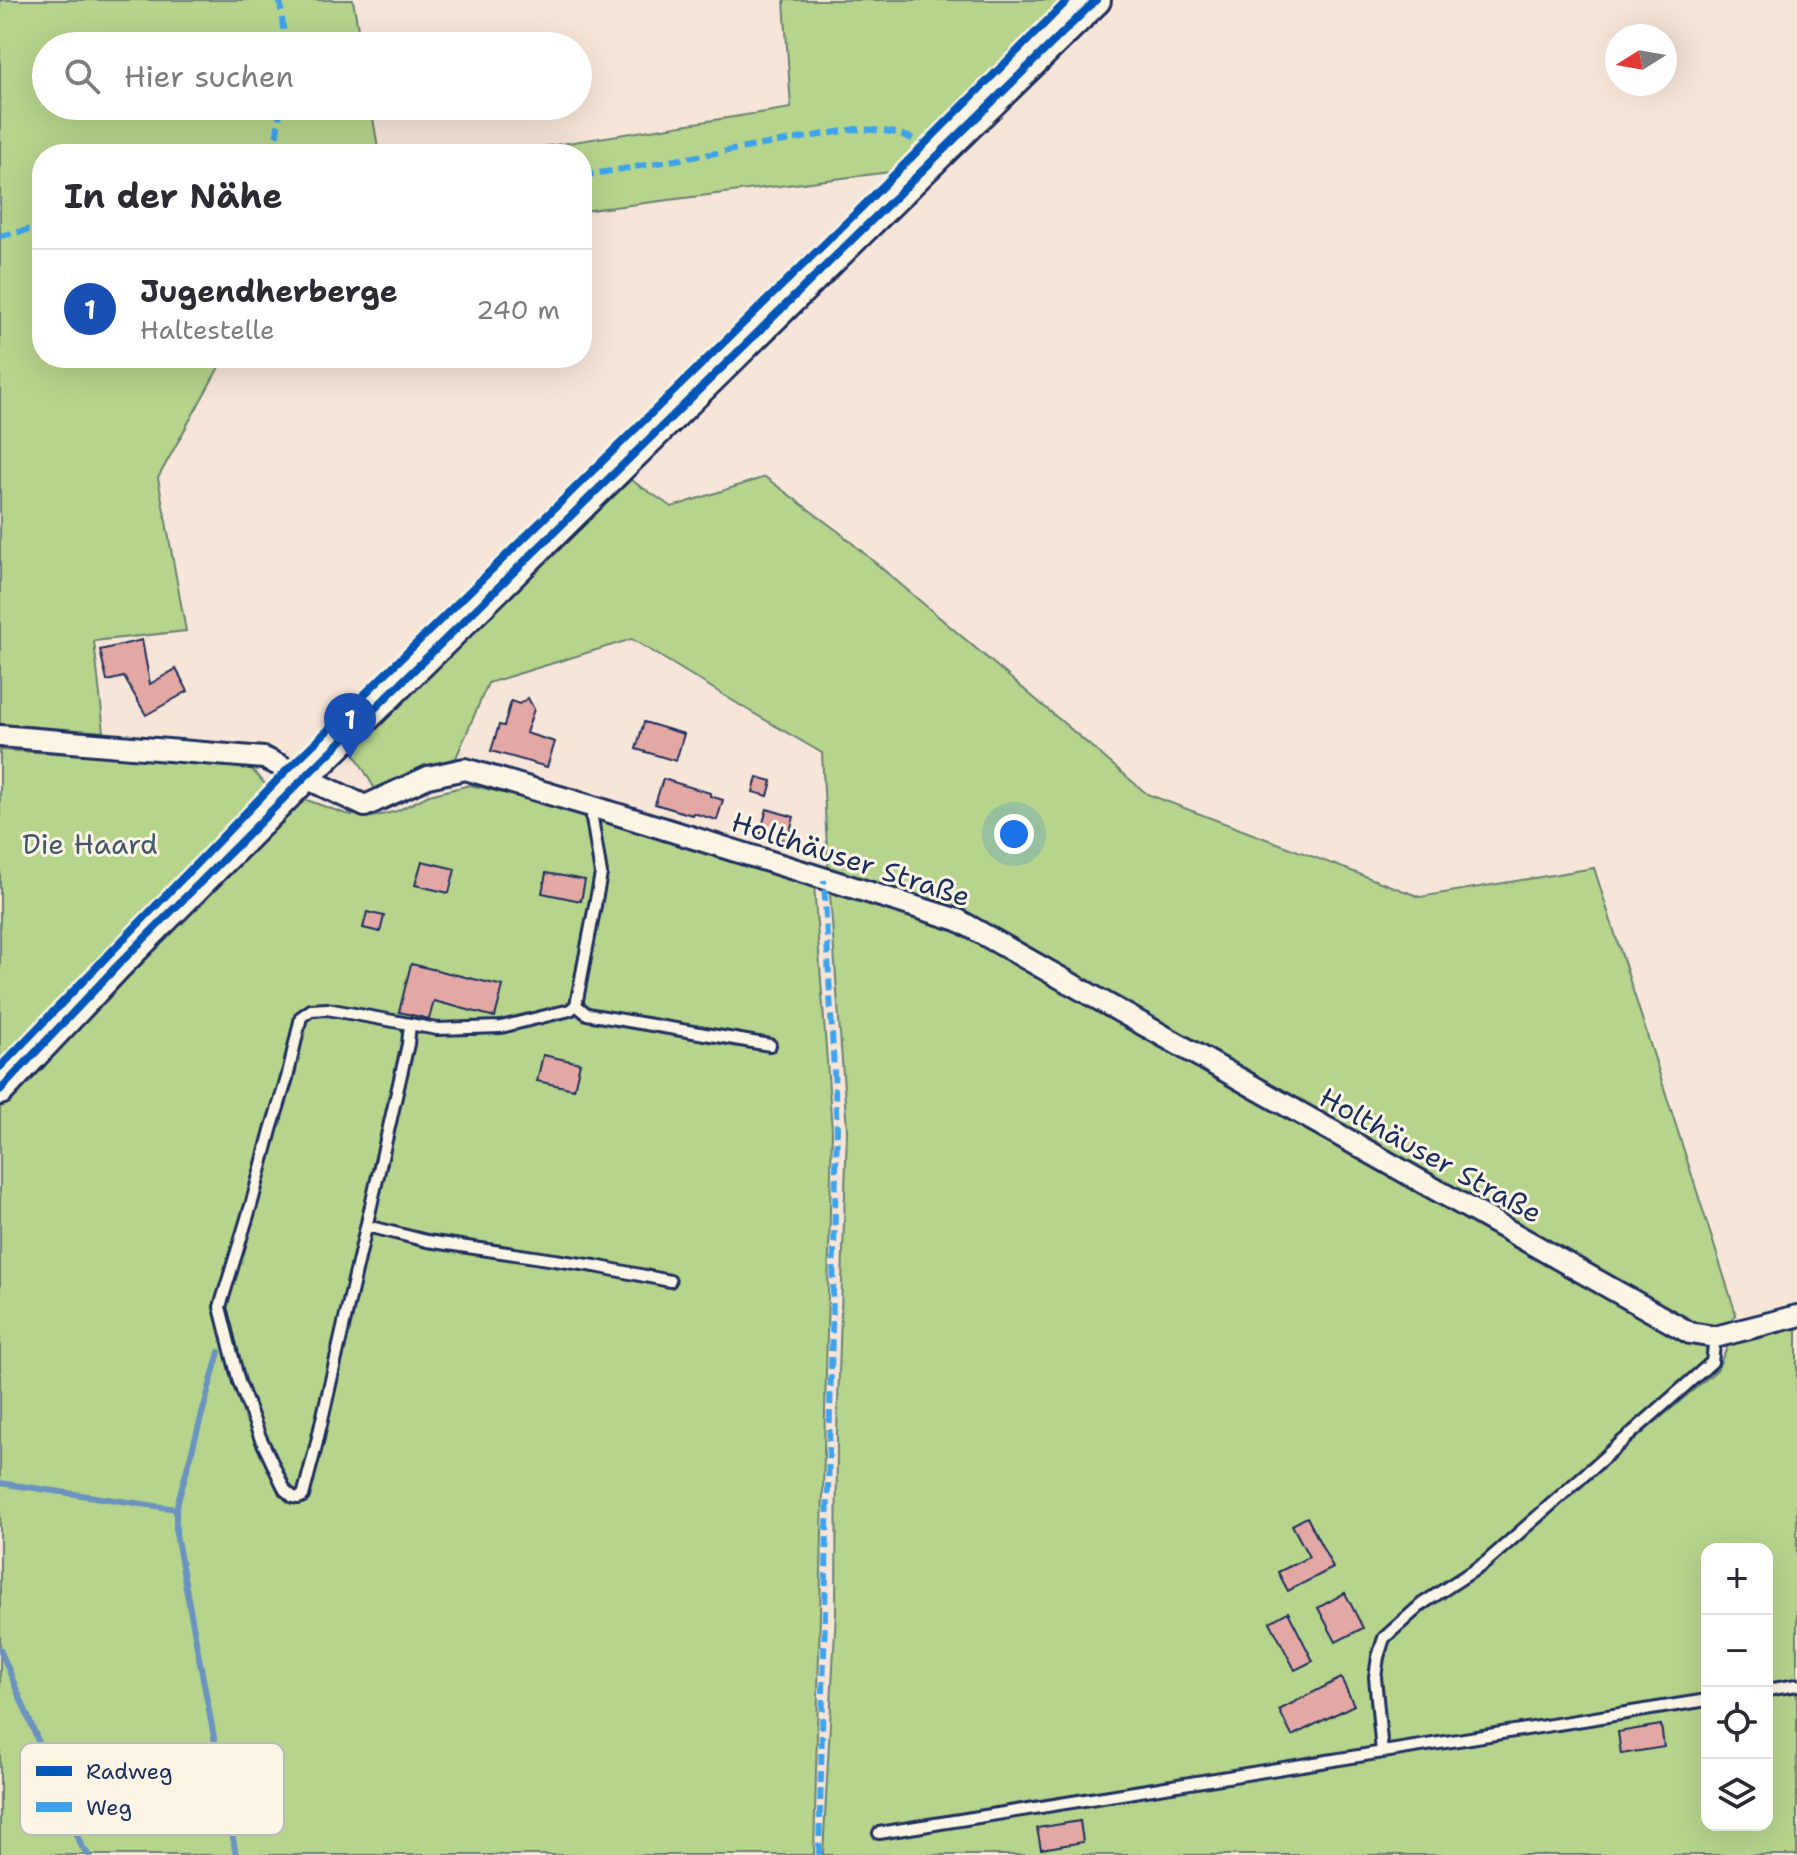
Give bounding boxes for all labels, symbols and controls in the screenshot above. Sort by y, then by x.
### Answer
north arrow [1605,24,1677,96]
search box [32,32,592,120]
icon: search [60,54,104,98]
text: Hier suchen [124,56,294,97]
text: In der Nähe [64,173,283,219]
text: Jugendherberge [140,271,398,312]
text: 1 [84,292,96,327]
text: 240 m [476,292,560,327]
text: Haltestelle [140,312,275,347]
pin: 1 [324,693,376,759]
street label: Holthäuser Straße [727,802,975,916]
your location [994,814,1034,854]
park label: Die Haard [22,825,158,863]
street label: Holthäuser Straße [1313,1078,1549,1232]
map controls [1701,1543,1773,1831]
button: + [1701,1543,1773,1615]
button: − [1701,1615,1773,1687]
button: locate [1701,1687,1773,1759]
legend [20,1743,284,1835]
text: Radweg [86,1757,173,1786]
button: layers [1701,1759,1773,1831]
text: Weg [86,1793,132,1822]

